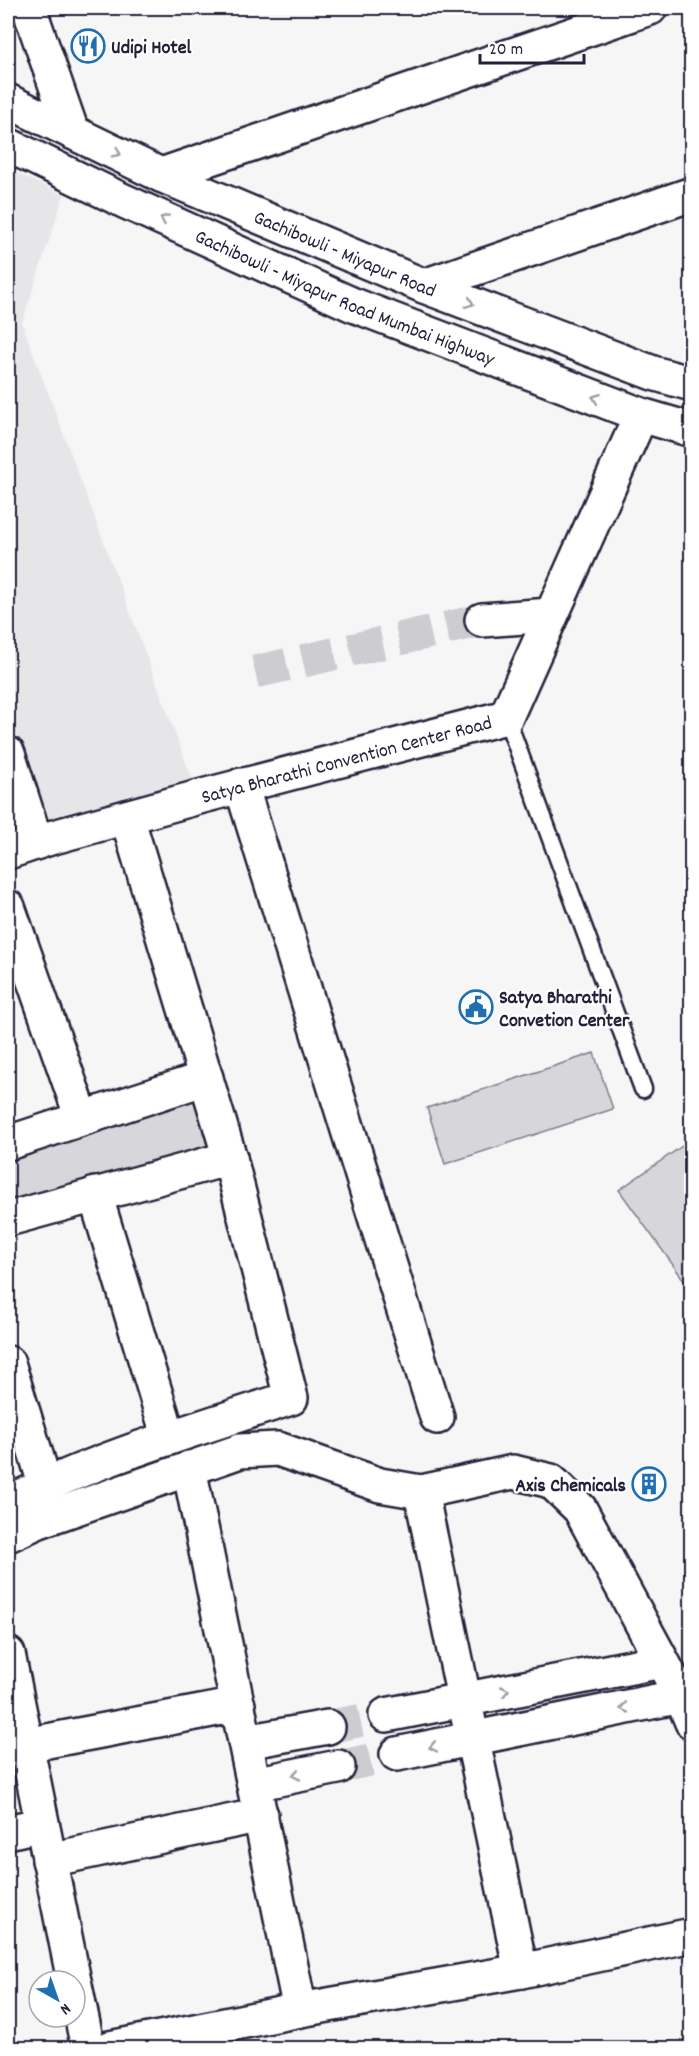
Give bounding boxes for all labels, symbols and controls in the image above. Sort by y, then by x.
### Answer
scale bar [480,27,584,65]
restaurant icon: Udipi Hotel [70,28,106,64]
place label: Udipi Hotel [111,35,191,63]
text: 20 m [489,38,523,63]
one-way arrow [111,146,122,158]
street label: Gachibowli - Miyapur Road [249,205,439,306]
one-way arrow [159,214,170,226]
street label: Gachibowli - Miyapur Road Mumbai Highway [190,224,499,375]
one-way arrow [465,296,475,309]
one-way arrow [592,392,602,405]
street label: Satya Bharathi Convention Center Road [199,710,495,813]
place label: Satya Bharathi Convetion Center [499,985,630,1036]
public building icon: Satya Bharathi Convetion Center [458,989,494,1025]
building icon: Axis Chemicals [631,1466,667,1502]
place label: Axis Chemicals [515,1473,626,1501]
one-way arrow [500,1685,510,1698]
one-way arrow [619,1701,629,1714]
one-way arrow [428,1740,438,1753]
one-way arrow [291,1768,301,1781]
north arrow [27,1969,87,2029]
text: N [55,1997,75,2020]

